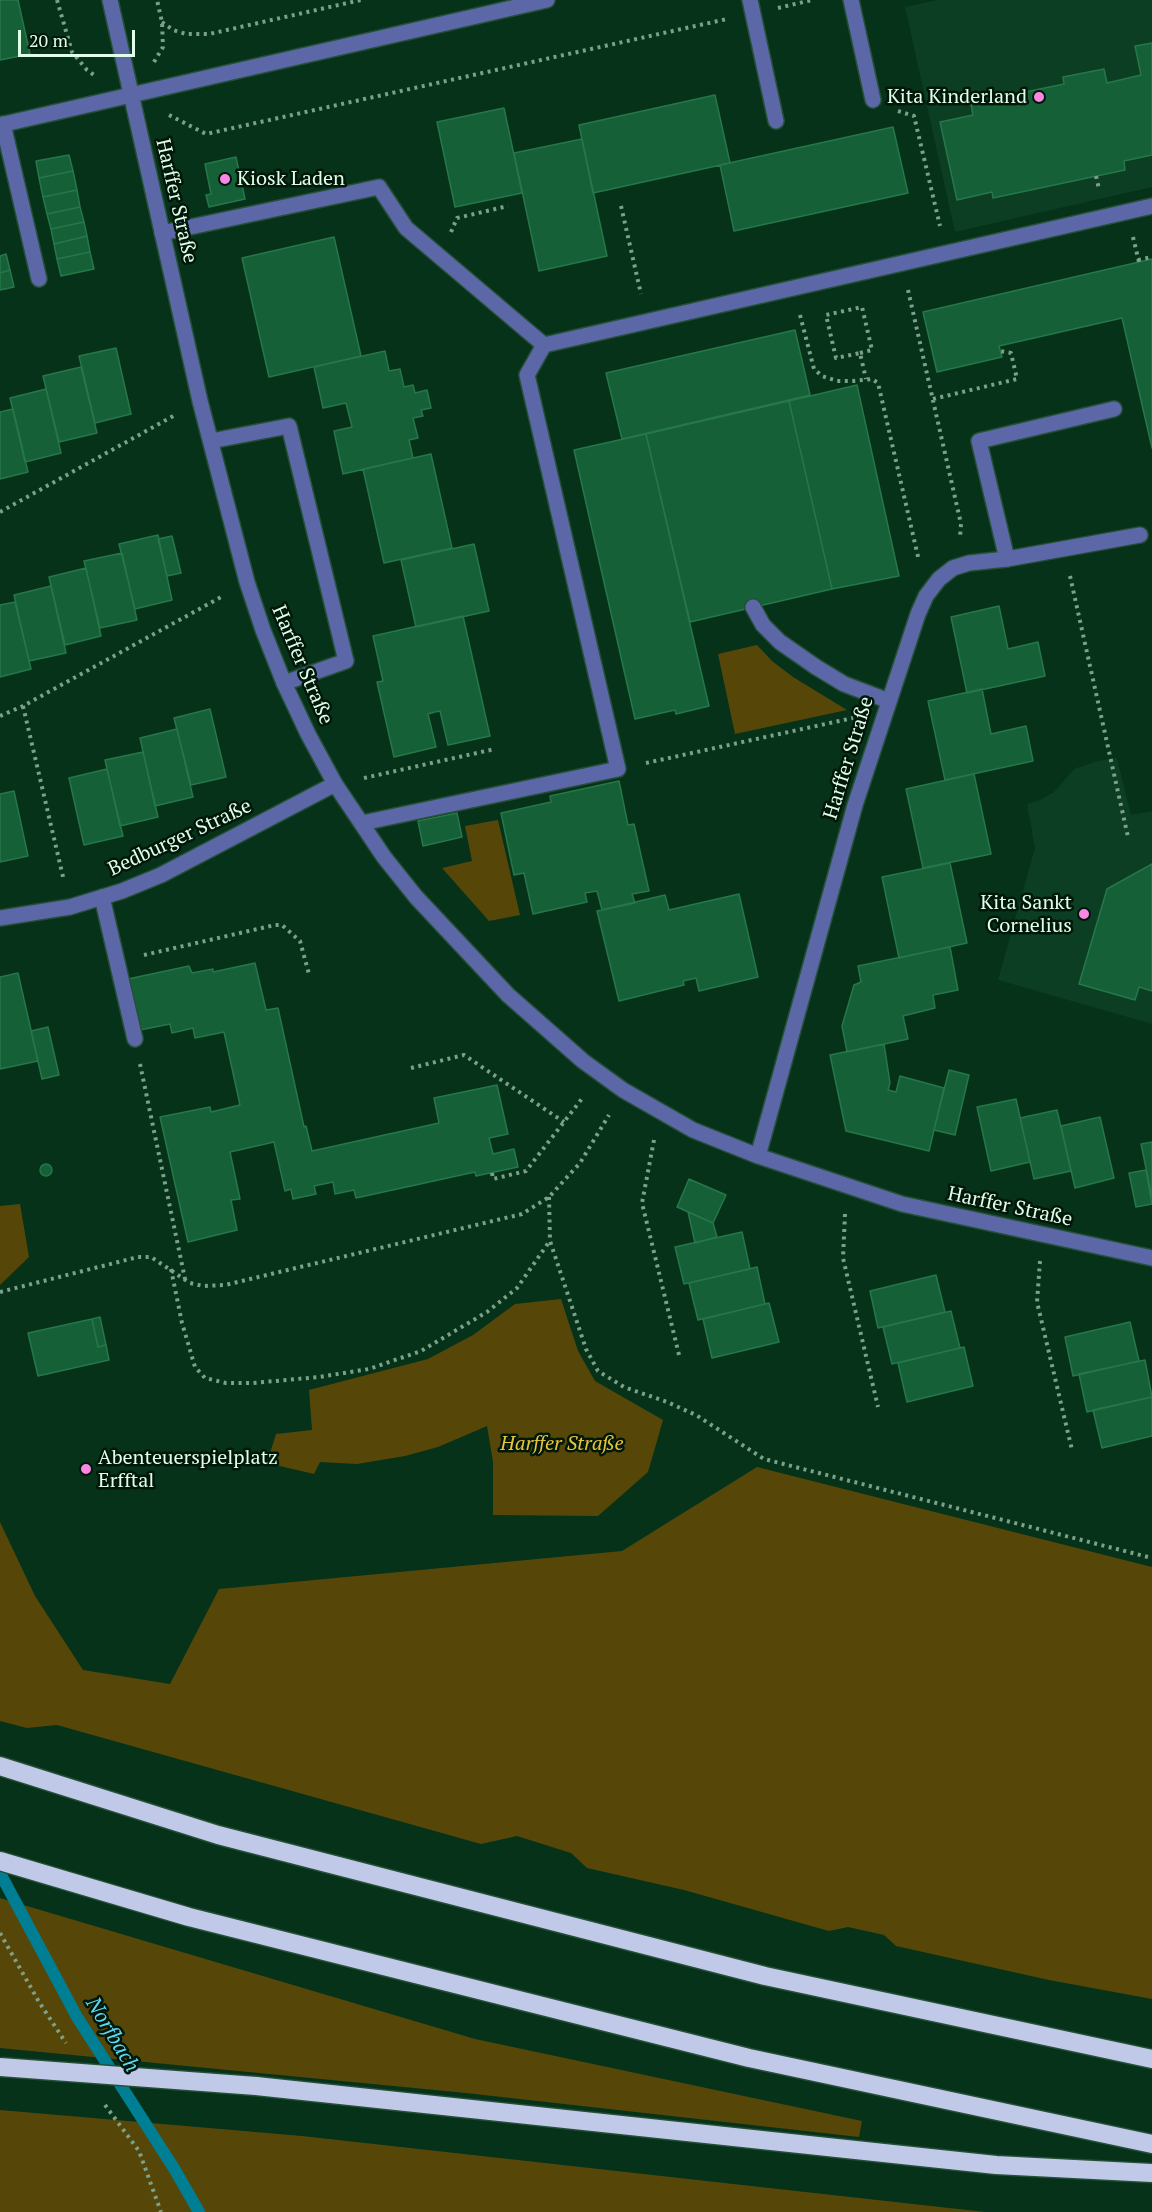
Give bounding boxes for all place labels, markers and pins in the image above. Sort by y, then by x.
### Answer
place label: Kita Kinderland [887,85,1027,109]
marker: Kita Kinderland [1032,90,1046,104]
place label: Kiosk Laden [237,167,345,191]
marker: Kiosk Laden [218,172,232,186]
place label: Kita Sankt Cornelius [980,891,1072,938]
marker: Kita Sankt Cornelius [1077,907,1091,921]
place label: Abenteuerspielplatz Erfftal [98,1446,278,1493]
marker: Abenteuerspielplatz Erfftal [79,1462,93,1476]

